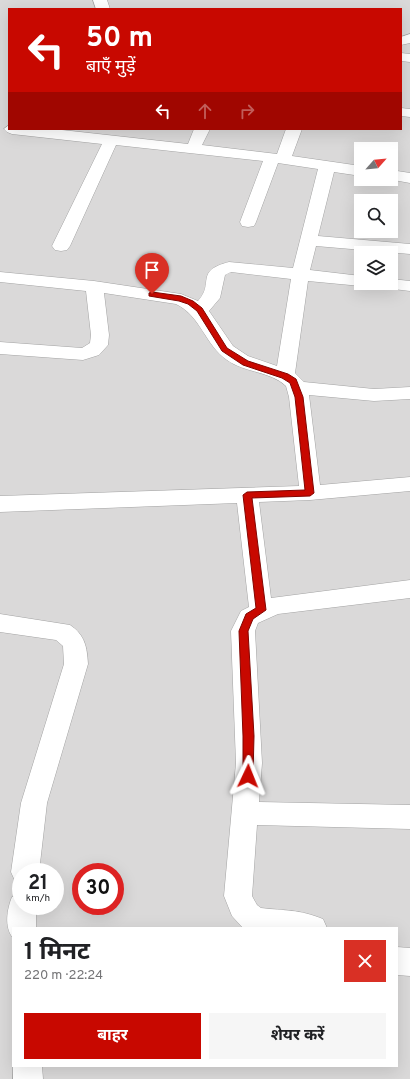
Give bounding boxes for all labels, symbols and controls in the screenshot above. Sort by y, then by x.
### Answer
text: 50 m [86,21,153,57]
icon: left [20,24,72,76]
text: बाएँ मुड़ें [86,56,136,79]
icon: left [152,100,174,122]
icon: ahead [194,100,216,122]
icon: right [236,100,258,122]
north arrow [354,142,398,186]
map controls [354,142,398,290]
button: search [354,194,398,238]
button: layers [354,246,398,290]
pin [135,253,169,294]
icon: arrive [141,259,163,281]
position arrow [227,755,269,797]
speed limit sign: 30 [72,863,124,915]
text: 21 [28,871,48,897]
text: km/h [26,892,50,905]
text: 1 मिनट [24,938,90,968]
button: close [344,940,386,982]
text: 220 m · 22:24 [24,968,103,984]
button: बाहर [24,1013,201,1059]
button: शेयर करें [209,1013,386,1059]

